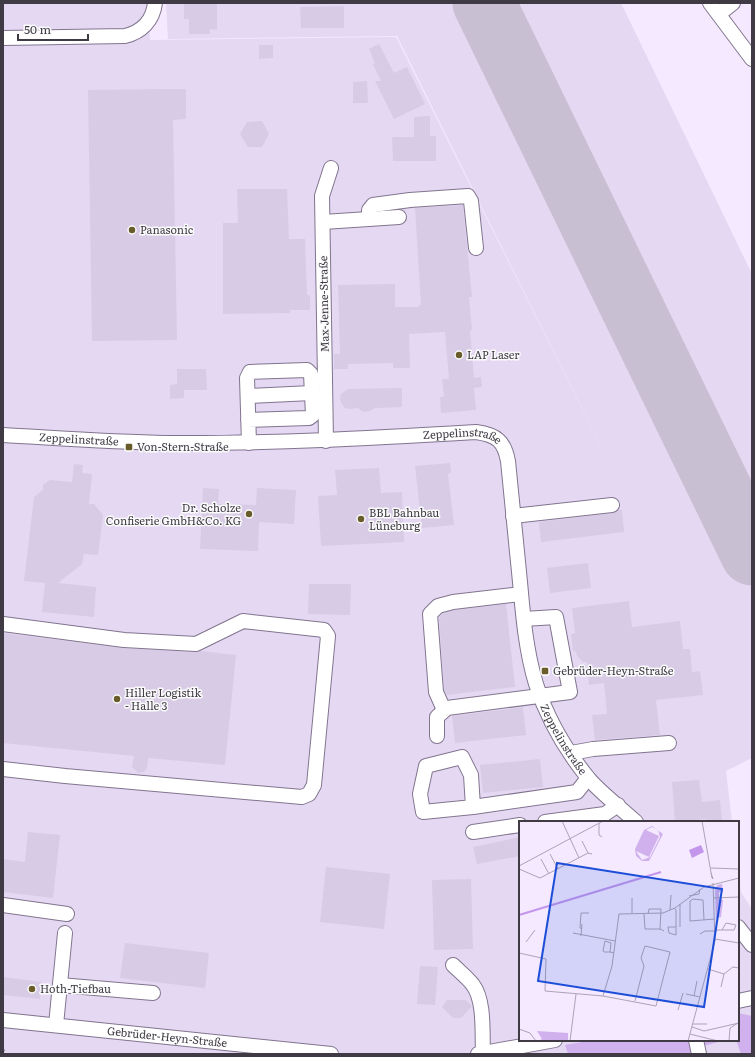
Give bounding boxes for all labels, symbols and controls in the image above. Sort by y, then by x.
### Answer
scale bar [18,16,88,42]
text: 50 m [24,20,51,38]
place label: Panasonic [140,221,194,237]
marker: Panasonic [127,225,137,235]
street label: Max-Jenne-Straße [314,255,332,352]
place label: LAP Laser [467,346,520,362]
marker: LAP Laser [454,350,464,360]
street label: Zeppelinstraße [422,423,506,447]
street label: Zeppelinstraße [38,428,119,448]
place label: Von-Stern-Straße [137,438,229,454]
marker: Von-Stern-Straße [124,442,134,452]
place label: Dr. Scholze Confiserie GmbH&Co. KG [106,499,241,528]
place label: BBL Bahnbau Lüneburg [369,504,439,533]
marker: Dr. Scholze Confiserie GmbH&Co. KG [244,509,254,519]
marker: BBL Bahnbau Lüneburg [356,514,366,524]
place label: Gebrüder-Heyn-Straße [553,662,674,678]
marker: Gebrüder-Heyn-Straße [540,666,550,676]
place label: Hiller Logistik - Halle 3 [125,684,201,713]
marker: Hiller Logistik - Halle 3 [112,694,122,704]
street label: Zeppelinstraße [537,701,592,778]
inset map [519,821,739,1041]
place label: Hoth-Tiefbau [40,980,111,996]
marker: Hoth-Tiefbau [27,984,37,994]
street label: Gebrüder-Heyn-Straße [106,1022,228,1050]

